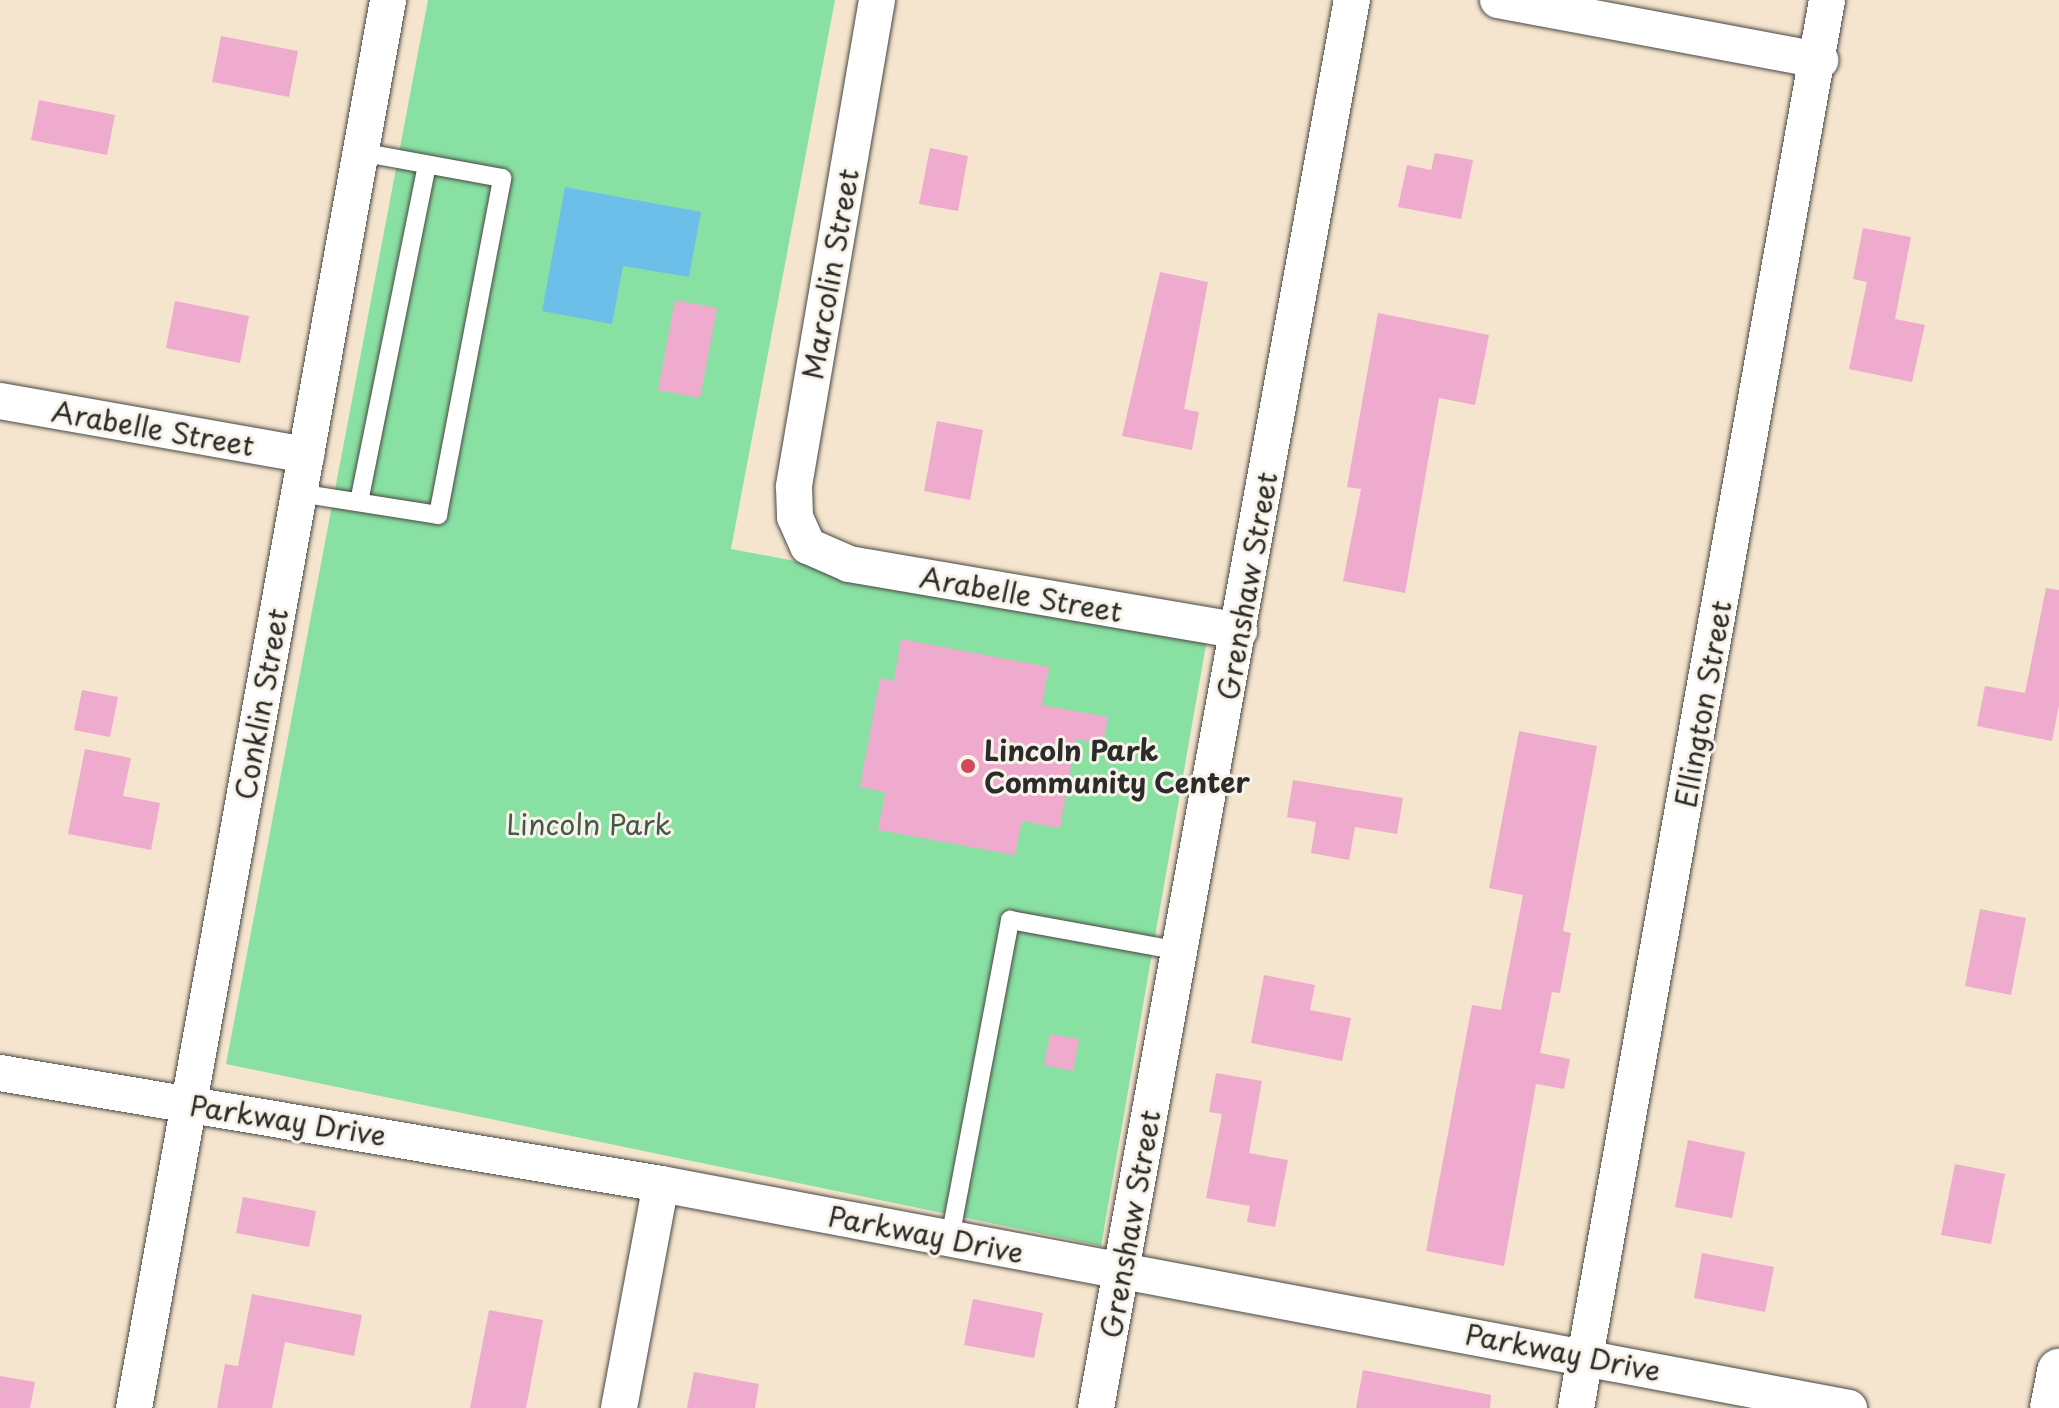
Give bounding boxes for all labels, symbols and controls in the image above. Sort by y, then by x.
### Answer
street label: Marcolin Street [795,166,865,382]
street label: Arabelle Street [49,394,257,462]
street label: Grenshaw Street [1210,469,1284,703]
street label: Arabelle Street [917,560,1125,628]
street label: Ellington Street [1668,598,1738,810]
street label: Conklin Street [227,605,295,803]
place label: Lincoln Park Community Center [984,733,1252,799]
marker: Lincoln Park Community Center [959,757,977,775]
park label: Lincoln Park [506,807,672,841]
street label: Parkway Drive [187,1088,389,1152]
street label: Grenshaw Street [1093,1107,1167,1341]
street label: Parkway Drive [825,1198,1027,1270]
street label: Parkway Drive [1462,1316,1664,1388]

